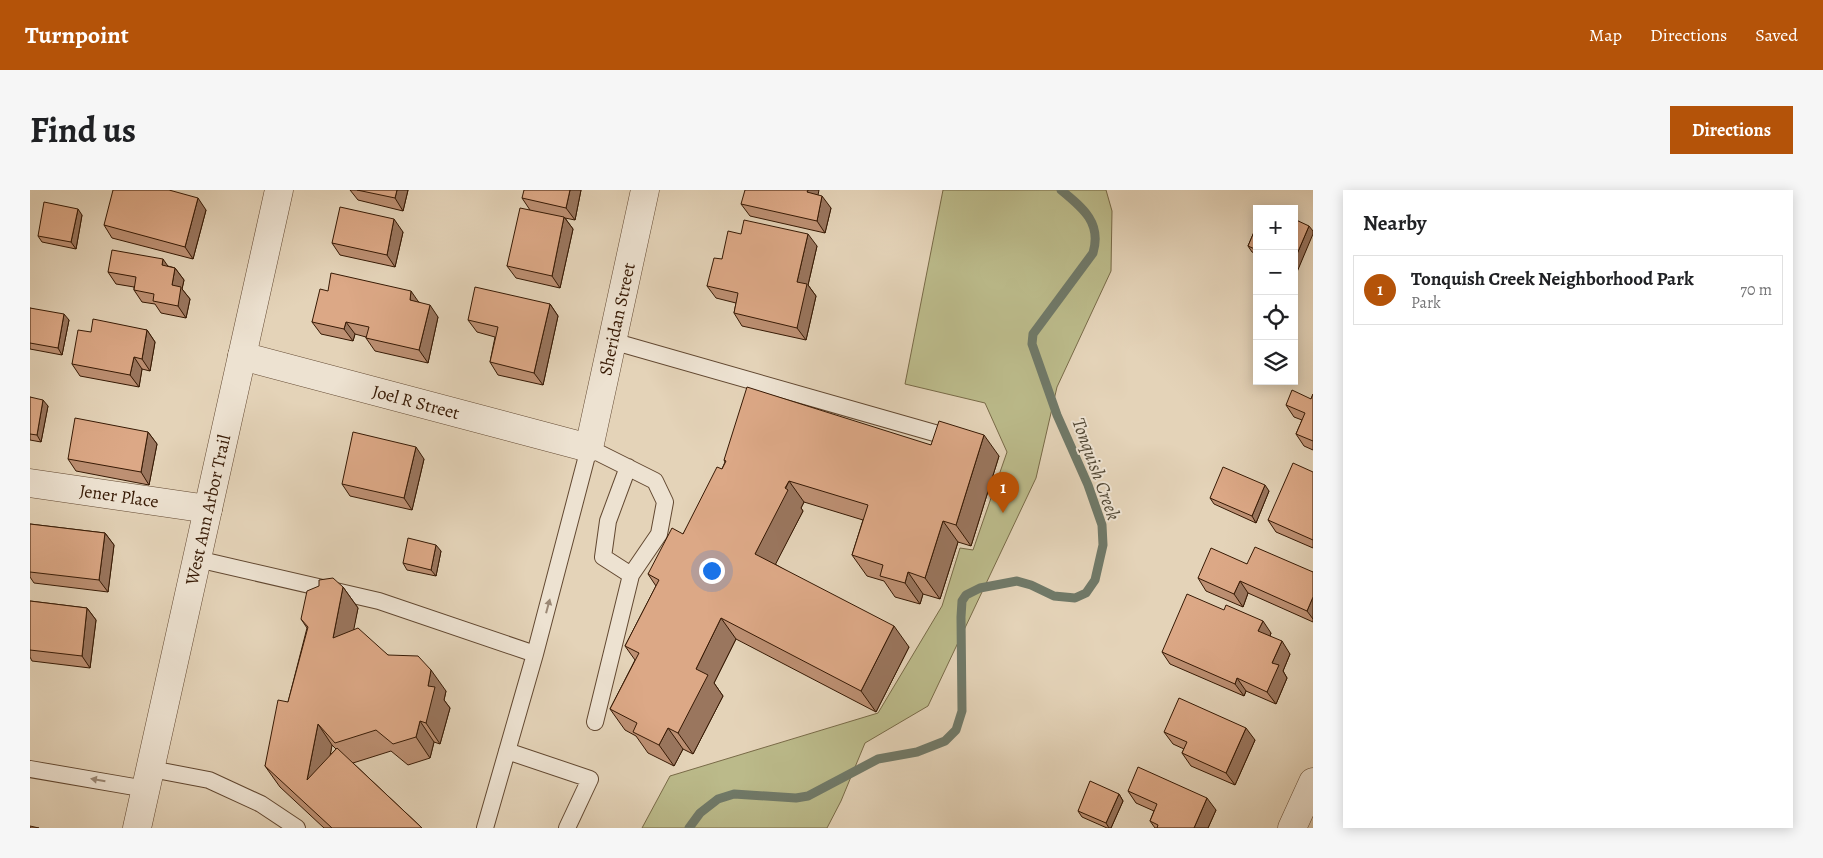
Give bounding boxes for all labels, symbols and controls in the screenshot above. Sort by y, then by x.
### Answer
text: Turnpoint [25,19,129,51]
text: Map [1589,23,1622,47]
text: Directions [1650,23,1727,47]
text: Saved [1755,23,1798,47]
text: Find us [30,106,136,154]
button: Directions [1670,106,1793,154]
map controls [1253,205,1298,385]
button: + [1253,205,1298,250]
text: Nearby [1363,209,1426,237]
button: − [1253,250,1298,295]
street label: Sheridan Street [593,260,641,378]
text: Tonquish Creek Neighborhood Park [1411,266,1694,292]
text: 1 [1377,279,1383,301]
text: 70 m [1740,279,1772,301]
text: Park [1411,292,1441,314]
button: locate [1253,295,1298,340]
button: layers [1253,340,1298,385]
street label: Joel R Street [370,379,462,425]
water label: Tonquish Creek [1065,414,1127,524]
street label: West Ann Arbor Trail [179,432,236,588]
pin: 1 [987,472,1019,513]
street label: Jener Place [78,478,160,514]
your location [699,558,725,584]
one-way arrow [544,599,552,614]
one-way arrow [90,776,106,784]

